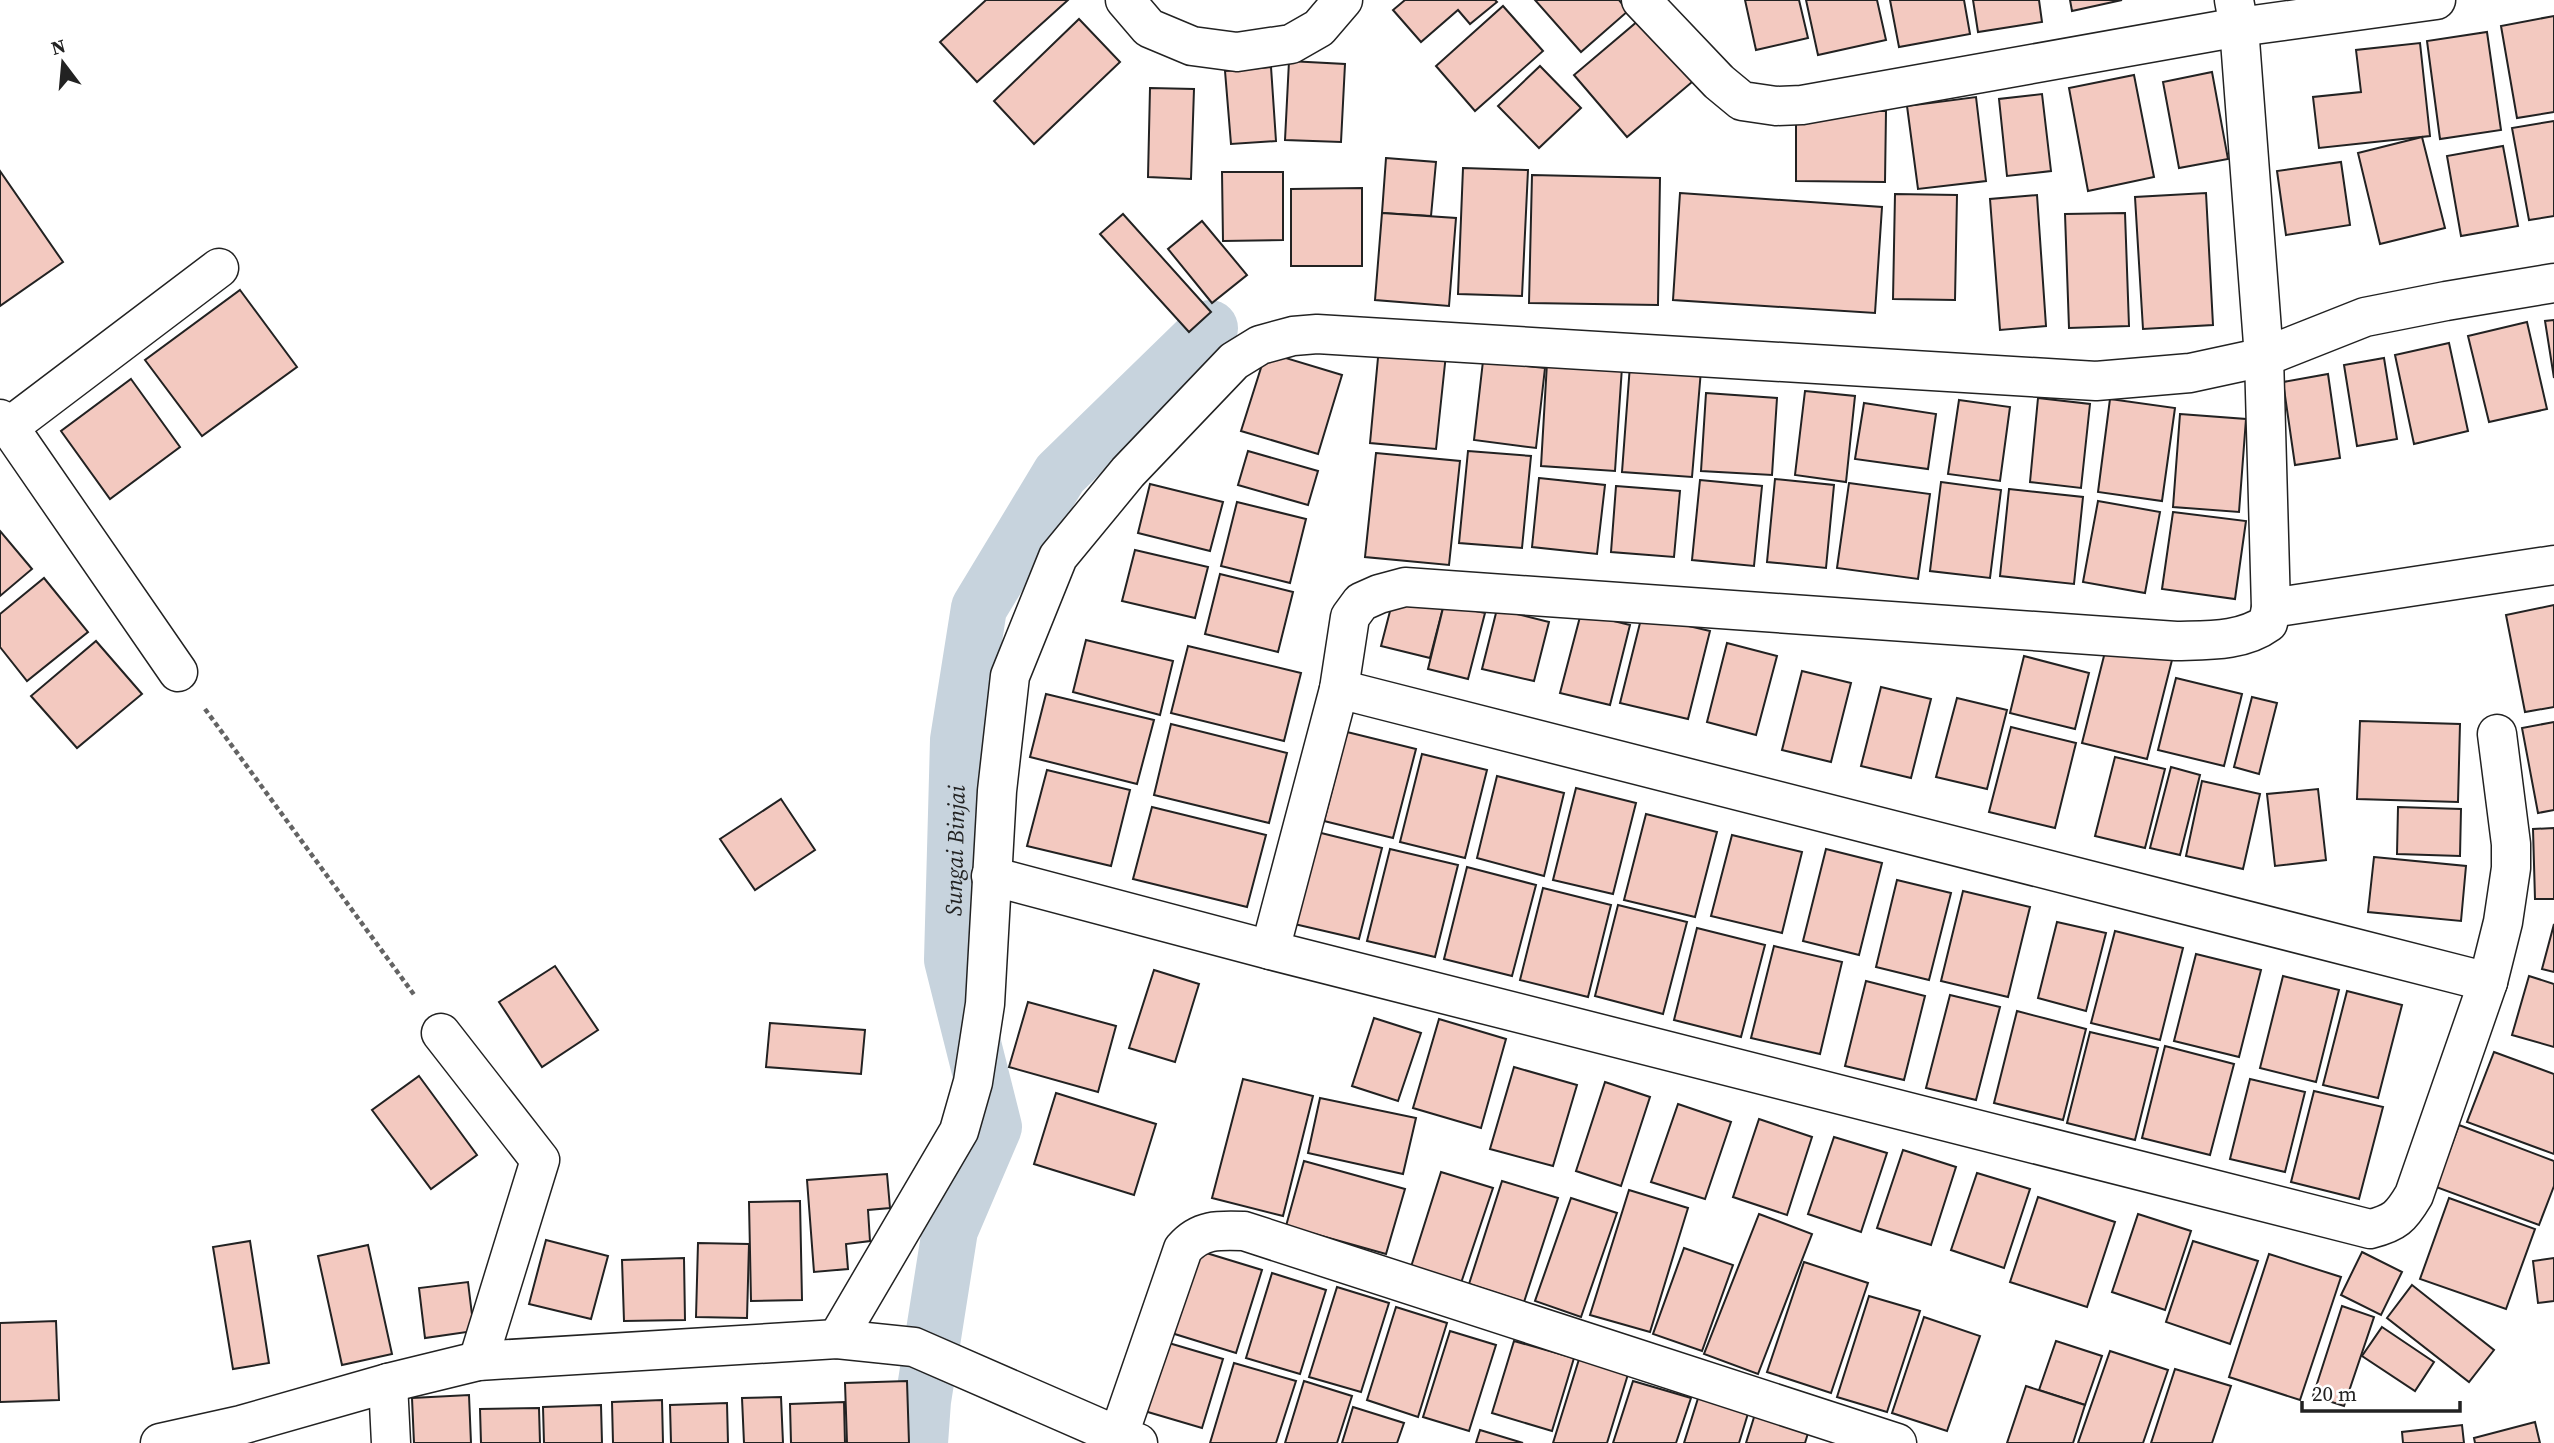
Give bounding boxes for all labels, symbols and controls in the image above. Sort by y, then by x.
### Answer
north arrow [28,28,98,98]
text: N [48,32,69,61]
water label: Sungai Binjai [937,785,973,916]
scale bar [2302,1370,2460,1414]
text: 20 m [2312,1379,2357,1408]

